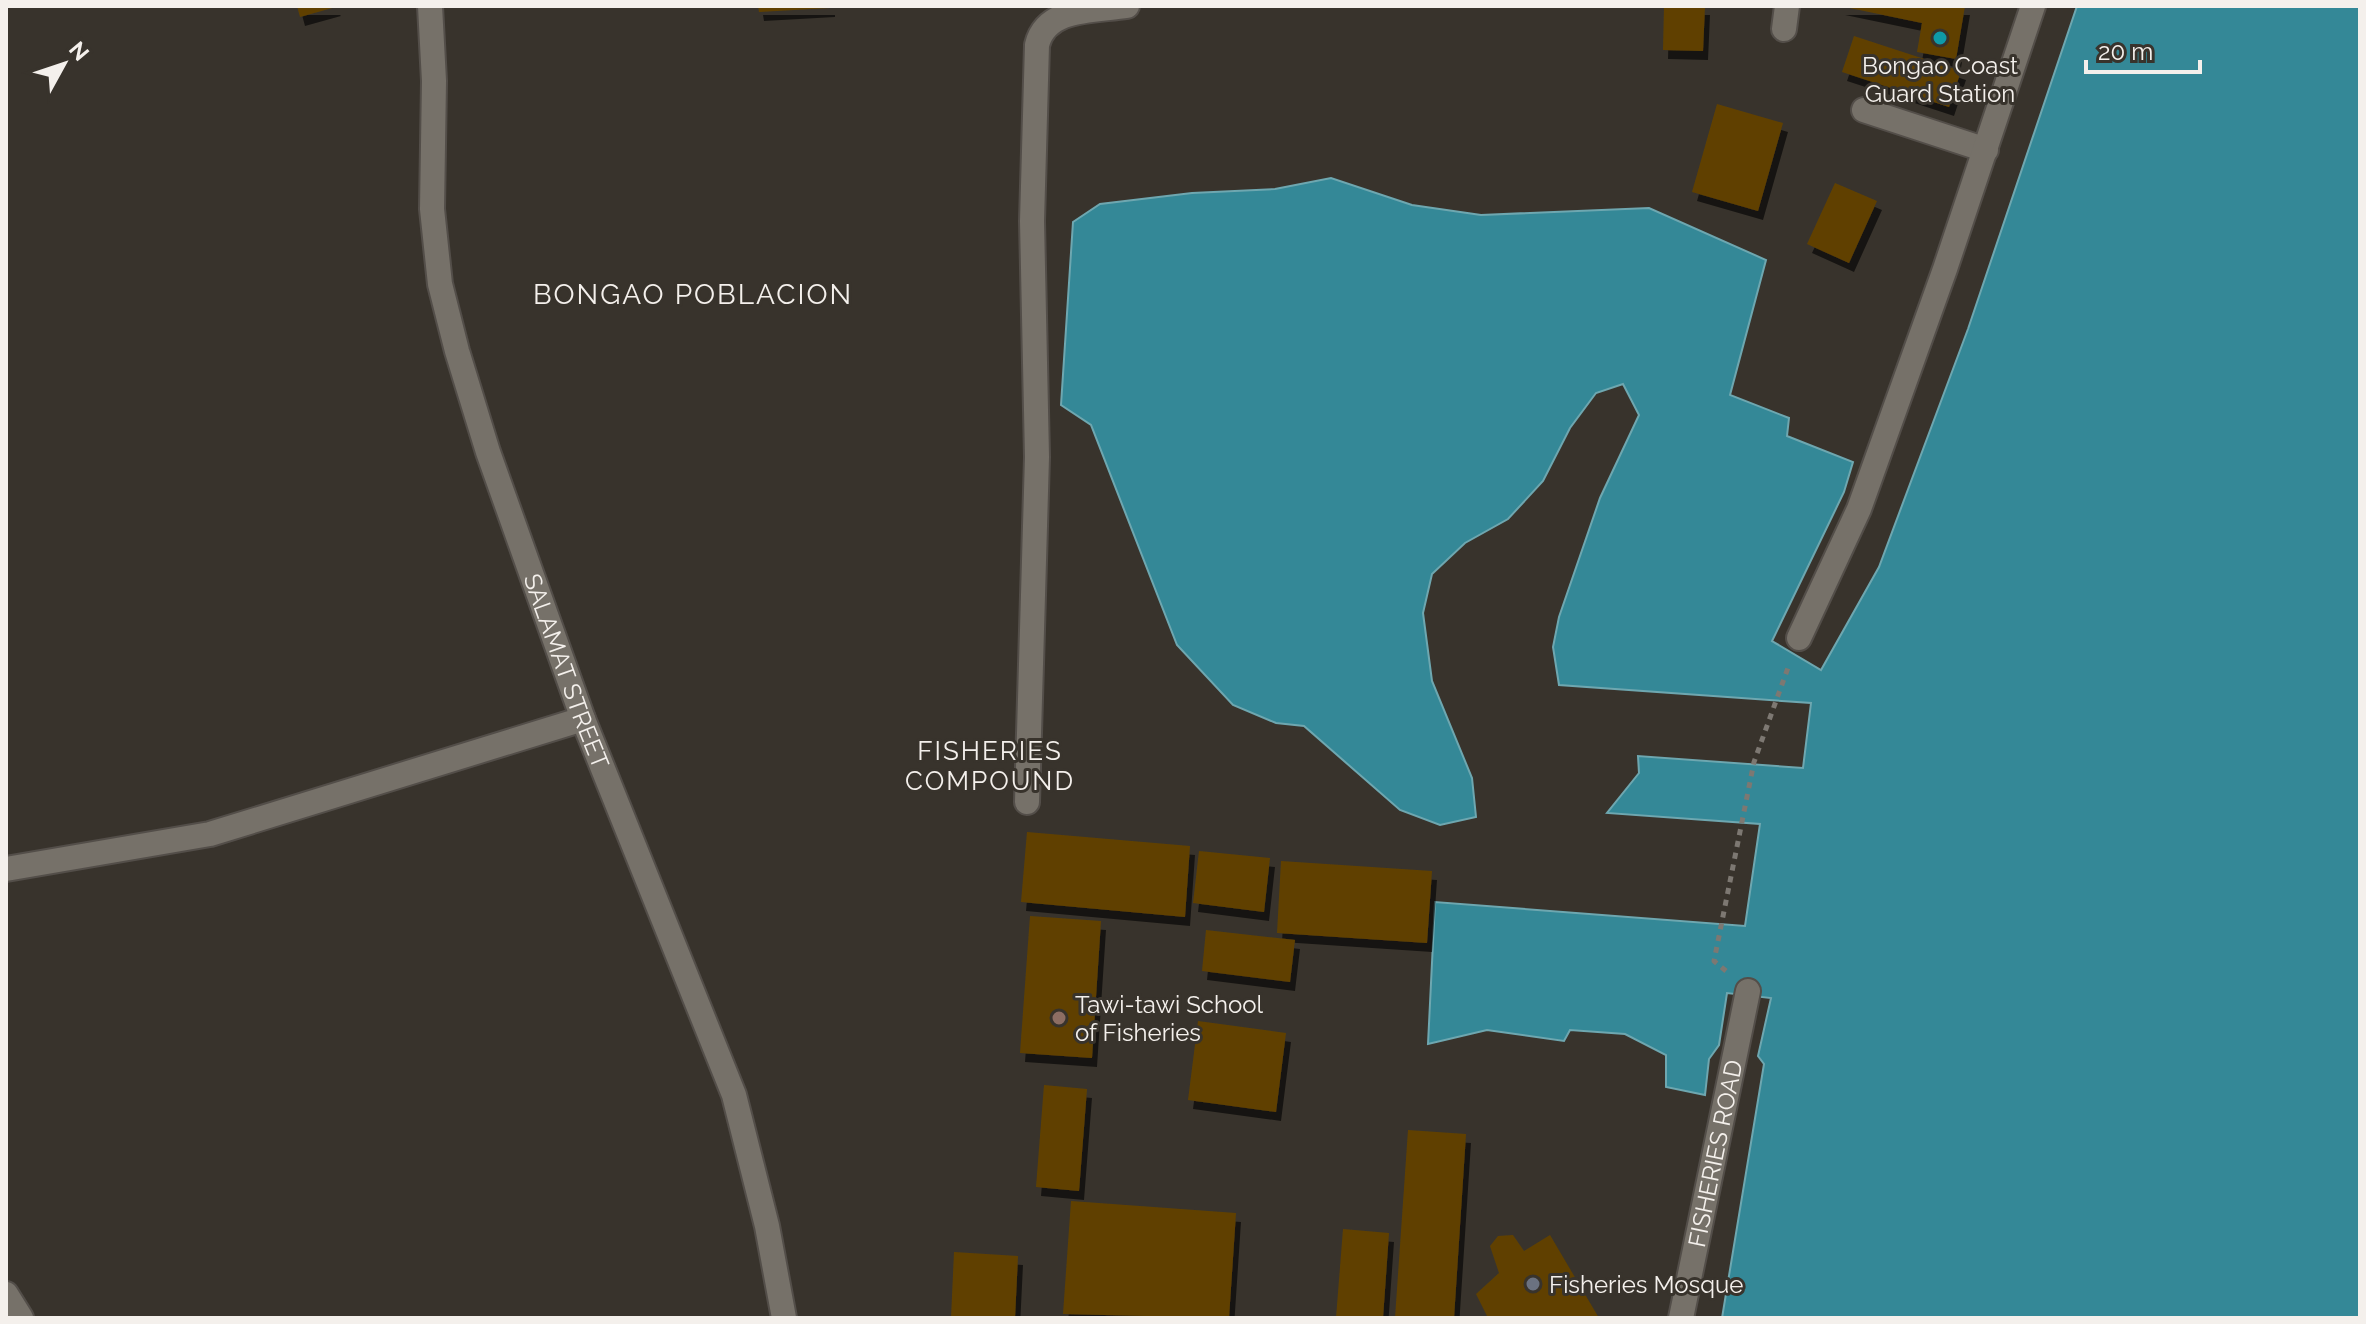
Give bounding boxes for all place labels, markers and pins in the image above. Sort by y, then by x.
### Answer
marker: Bongao Coast Guard Station [1931,29,1949,47]
place label: Bongao Coast Guard Station [1862,51,2018,108]
place label: Tawi-tawi School of Fisheries [1075,990,1264,1047]
marker: Tawi-tawi School of Fisheries [1050,1009,1068,1027]
place label: Fisheries Mosque [1549,1270,1743,1299]
marker: Fisheries Mosque [1524,1275,1542,1293]

